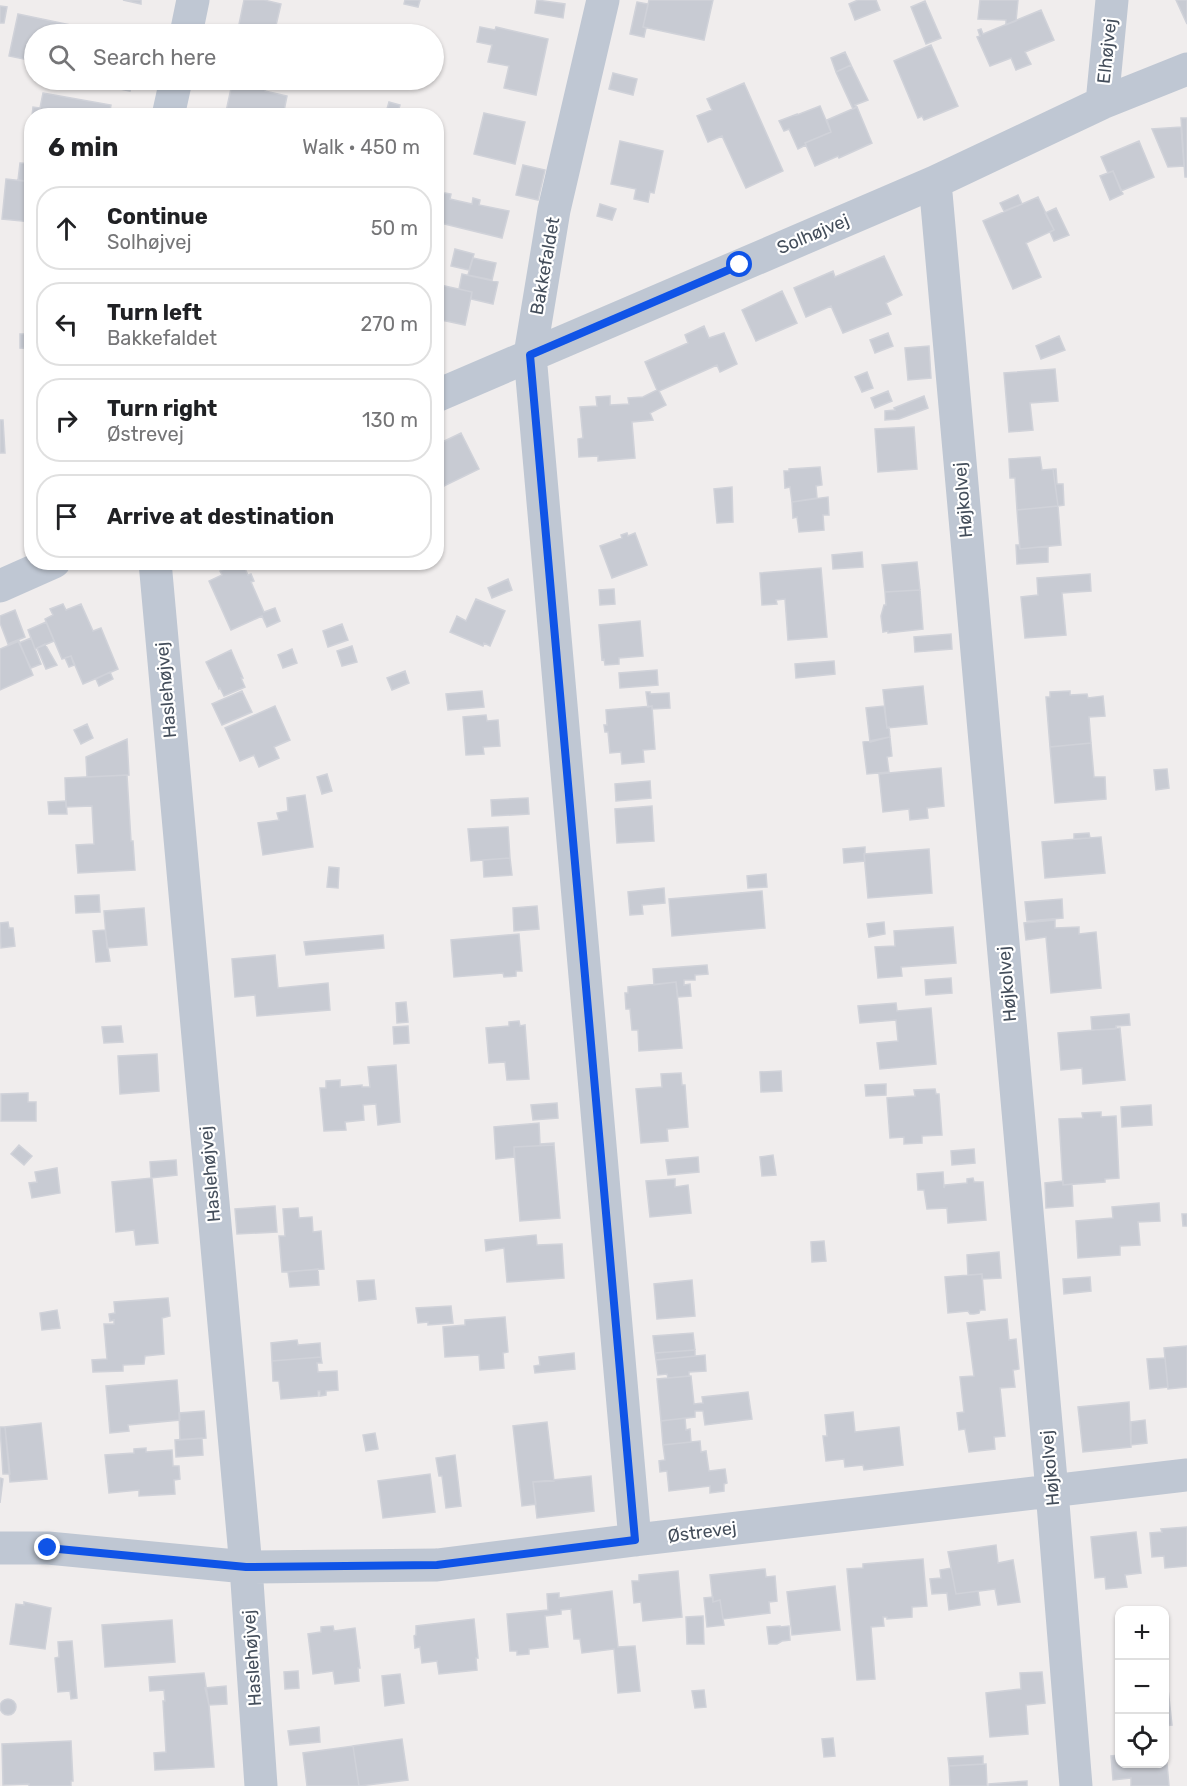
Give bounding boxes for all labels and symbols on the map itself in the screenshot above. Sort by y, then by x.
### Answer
street label: Elhøjvej [1093,17,1121,85]
street label: Solhøjvej [774,209,852,259]
street label: Bakkefaldet [526,215,564,317]
route start [726,251,752,277]
street label: Højkolvej [949,461,977,539]
street label: Haslehøjvej [151,641,181,739]
street label: Højkolvej [993,945,1021,1023]
street label: Haslehøjvej [195,1125,225,1223]
street label: Højkolvej [1036,1429,1064,1507]
street label: Østrevej [666,1517,738,1547]
route end [34,1534,60,1560]
street label: Haslehøjvej [238,1609,266,1707]

